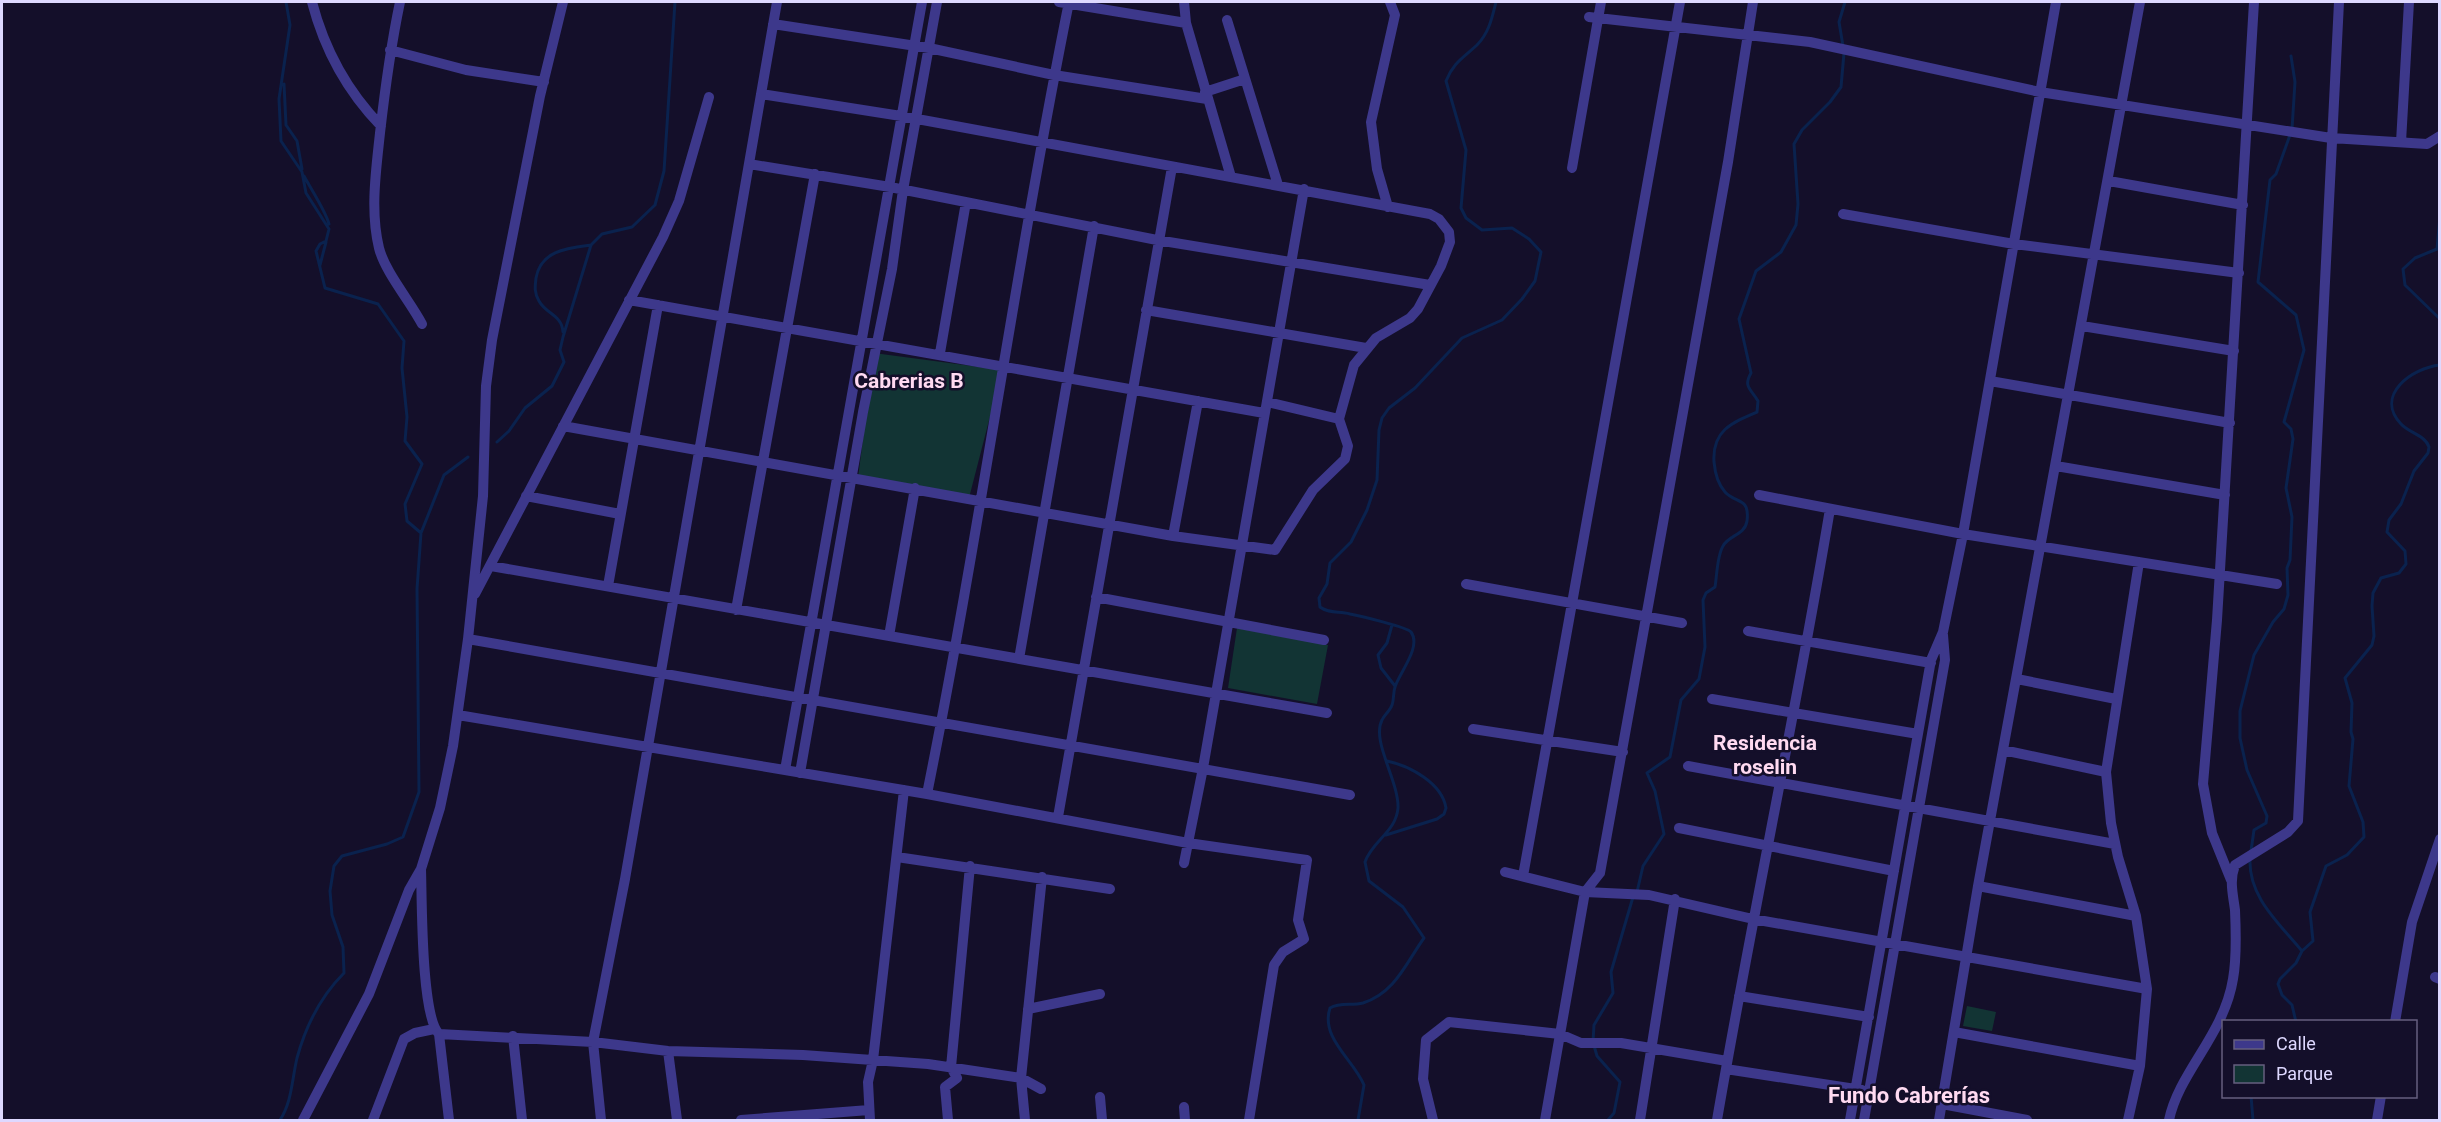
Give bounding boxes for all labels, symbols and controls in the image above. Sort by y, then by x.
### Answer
district label: Cabrerias B [854,369,964,393]
district label: Residencia roselin [1713,731,1817,779]
legend [2222,1020,2417,1098]
text: Calle [2276,1033,2316,1054]
text: Parque [2276,1063,2333,1084]
district label: Fundo Cabrerías [1828,1083,1990,1108]

